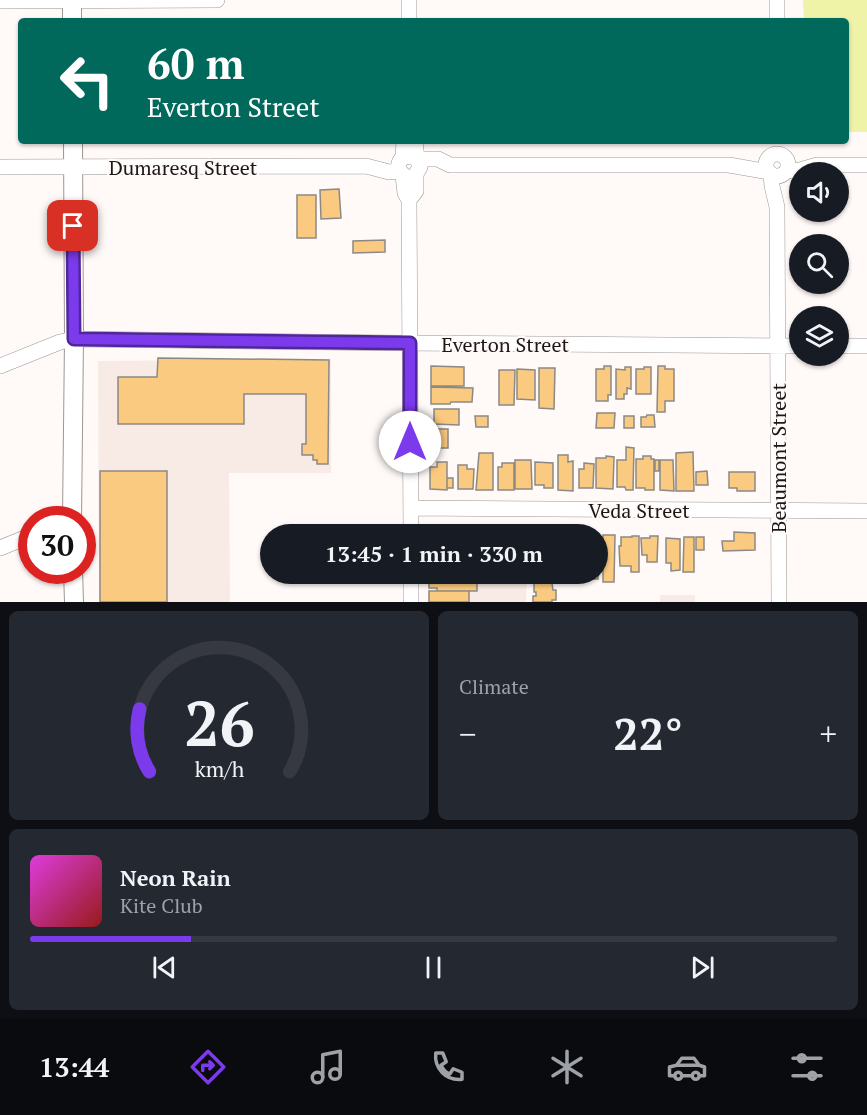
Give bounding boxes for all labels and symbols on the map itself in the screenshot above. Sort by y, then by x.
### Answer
street label: Dumaresq Street [109,154,258,181]
pin [47,200,98,251]
street label: Everton Street [441,331,569,358]
street label: Beaumont Street [765,383,792,533]
position arrow [378,410,442,474]
street label: Veda Street [588,497,690,524]
speed limit sign: 30 [18,506,96,584]

